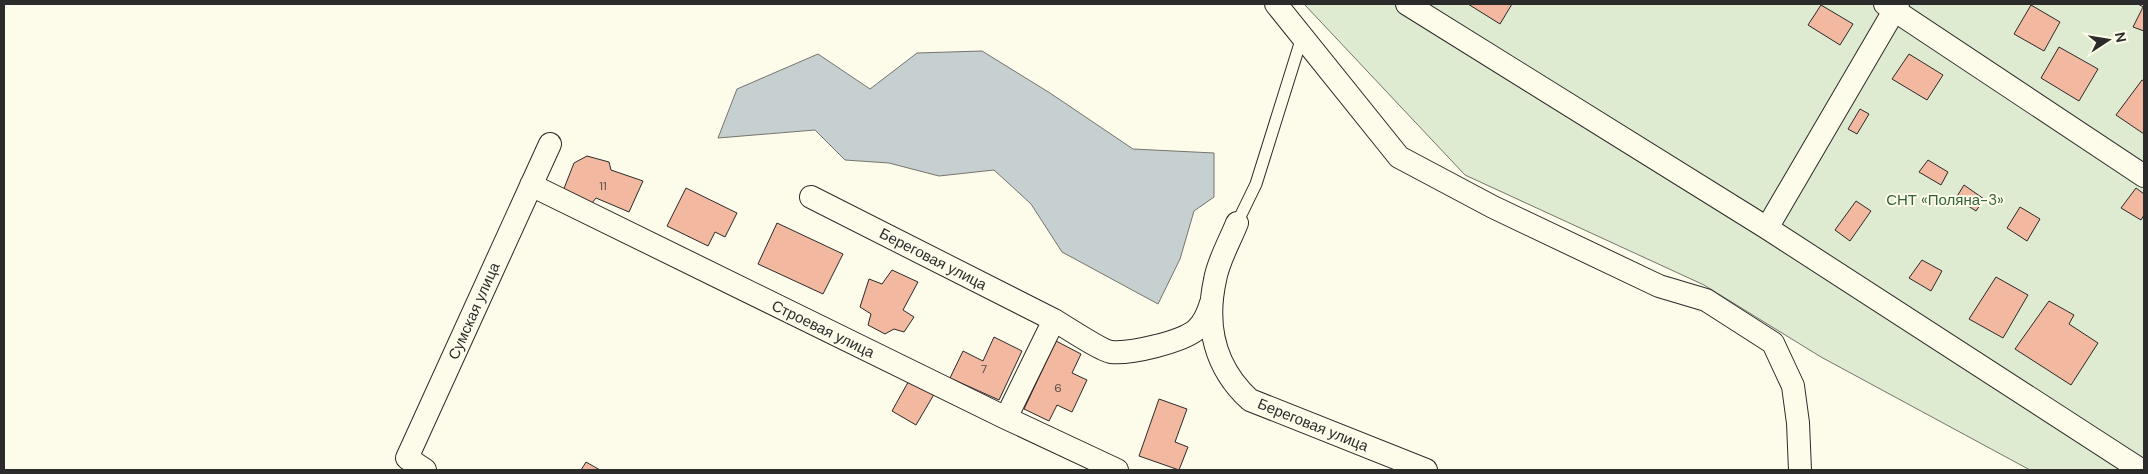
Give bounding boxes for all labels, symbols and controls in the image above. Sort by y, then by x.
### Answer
north arrow [2083,15,2133,65]
text: N [2111,30,2131,44]
house number: 11 [599,178,607,194]
park label: СНТ «Поляна-3» [1886,190,2004,210]
street label: Береговая улица [876,223,991,295]
street label: Сумская улица [444,259,505,363]
street label: Строевая улица [768,295,878,363]
house number: 7 [981,361,987,377]
house number: 6 [1054,380,1062,396]
street label: Береговая улица [1255,394,1372,457]

